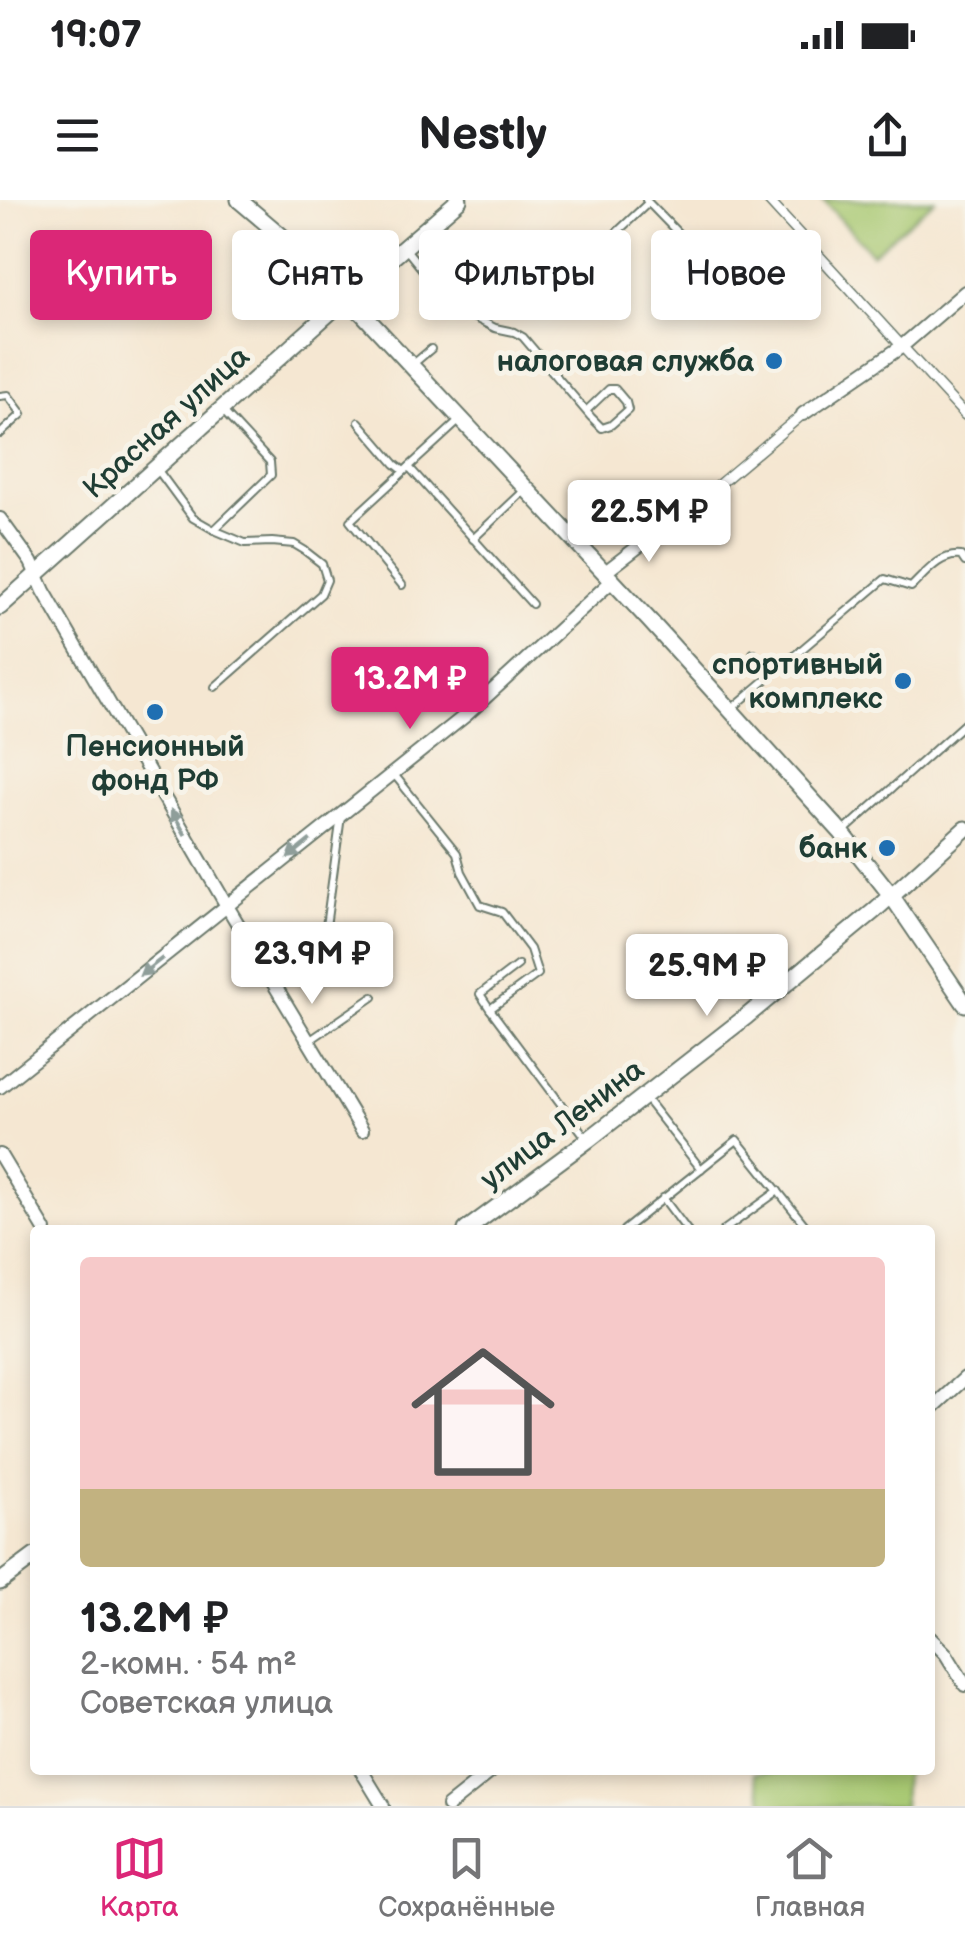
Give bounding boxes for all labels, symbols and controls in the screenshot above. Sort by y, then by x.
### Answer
text: 19:07 [50,13,142,58]
icon: menu [50,108,105,163]
text: Nestly [418,108,547,163]
icon: share [860,108,915,163]
chip: Купить [30,230,212,320]
chip: Снять [232,230,399,320]
chip: Фильтры [419,230,631,320]
chip: Новое [651,230,821,320]
street label: Красная улица [76,339,257,507]
place label: налоговая служба [497,344,755,380]
marker: налоговая служба [763,350,785,372]
pin: 22.5M ₽ [557,480,741,565]
text: 22.5M ₽ [590,493,708,532]
pin: 13.2M ₽ [318,647,502,732]
place label: спортивный комплекс [712,647,883,717]
text: 13.2M ₽ [353,660,467,699]
marker: спортивный комплекс [892,670,914,692]
marker: Пенсионный фонд РФ [144,701,166,723]
place label: Пенсионный фонд РФ [65,729,245,799]
one-way arrow [170,808,187,836]
place label: банк [798,831,868,867]
marker: банк [876,837,898,859]
one-way arrow [286,838,311,859]
pin: 23.9M ₽ [220,922,404,1007]
pin: 25.9M ₽ [615,934,799,1019]
text: 23.9M ₽ [253,935,371,974]
text: 25.9M ₽ [648,947,766,986]
one-way arrow [138,956,163,977]
street label: улица Ленина [474,1051,652,1198]
icon: home [393,1322,573,1502]
text: 13.2M ₽ [80,1594,229,1645]
text: 2-комн. · 54 m² [80,1645,297,1684]
text: Советская улица [80,1684,333,1723]
tab: Карта [100,1831,179,1924]
tab: Сохранённые [378,1831,555,1924]
tab: Главная [755,1831,865,1924]

